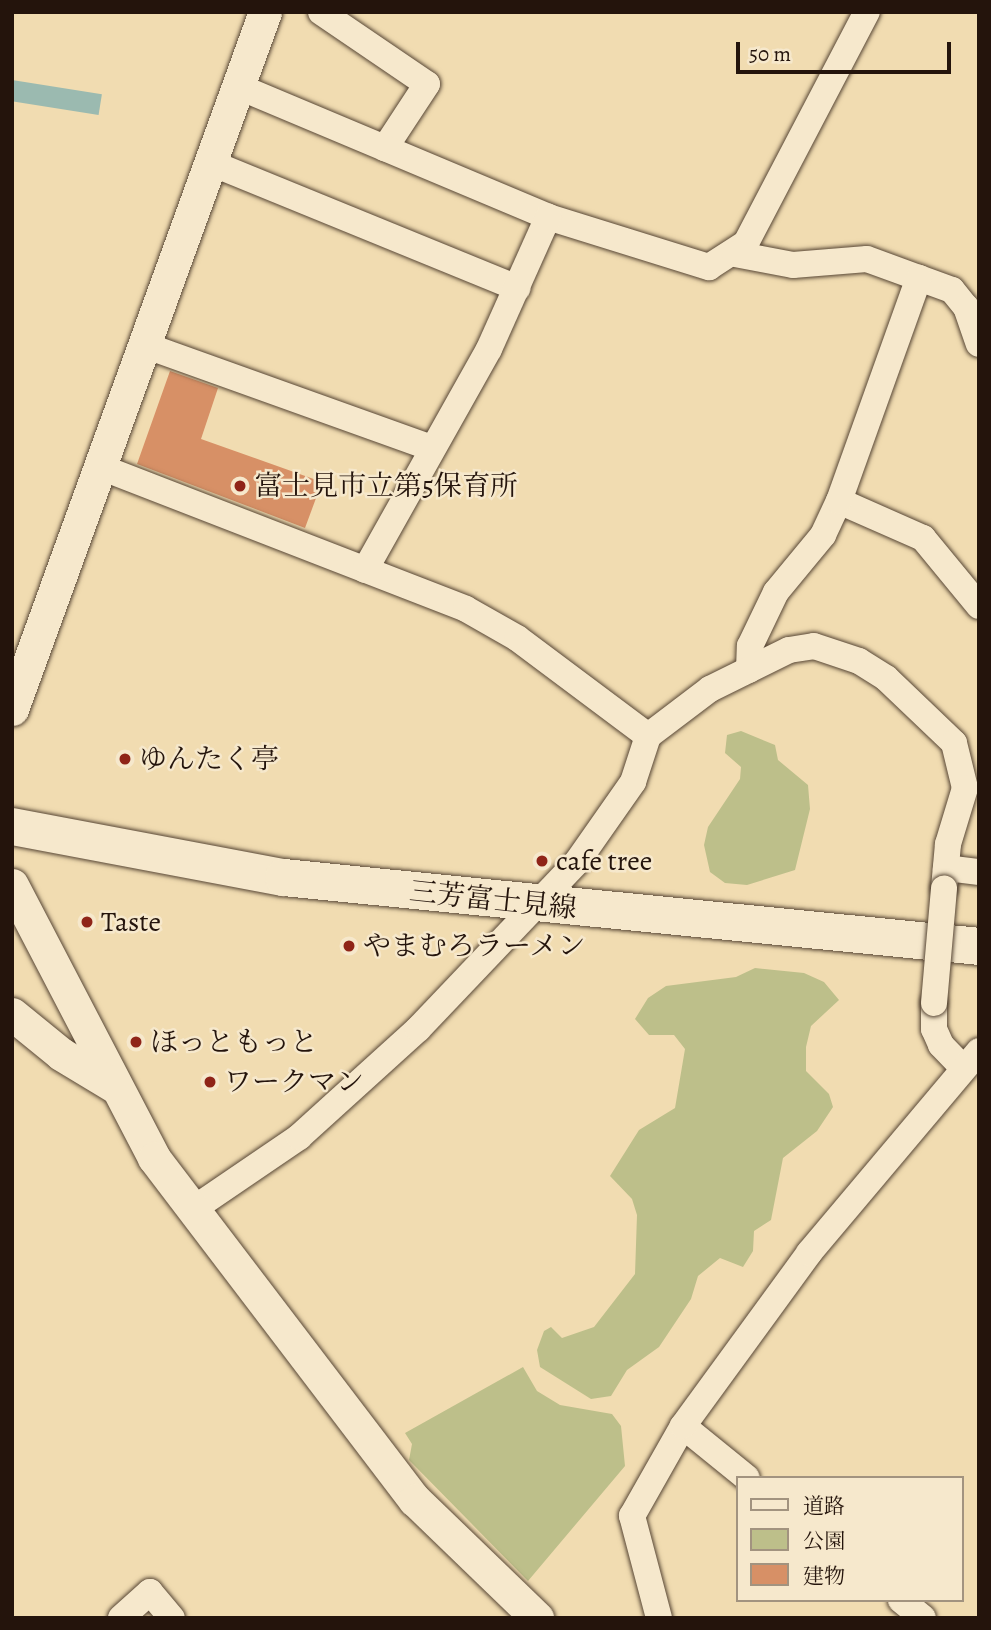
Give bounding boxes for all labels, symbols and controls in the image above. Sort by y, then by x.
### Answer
scale bar [739,28,954,72]
text: 50 m [749,40,791,68]
place label: 富士見市立第5保育所 [254,469,518,503]
marker: 富士見市立第5保育所 [232,478,248,494]
place label: ゆんたく亭 [139,742,279,776]
marker: ゆんたく亭 [117,751,133,767]
place label: cafe tree [556,844,652,878]
marker: cafe tree [534,853,550,869]
street label: 三芳富士見線 [408,875,578,925]
place label: Taste [101,905,161,939]
marker: Taste [79,914,95,930]
place label: やまむろラーメン [363,929,587,963]
marker: やまむろラーメン [341,938,357,954]
place label: ほっともっと [150,1025,318,1059]
marker: ほっともっと [128,1034,144,1050]
place label: ワークマン [224,1065,364,1099]
marker: ワークマン [202,1074,218,1090]
legend [736,1476,963,1602]
text: 道路 [803,1492,845,1520]
text: 公園 [803,1527,845,1555]
text: 建物 [803,1562,845,1590]

